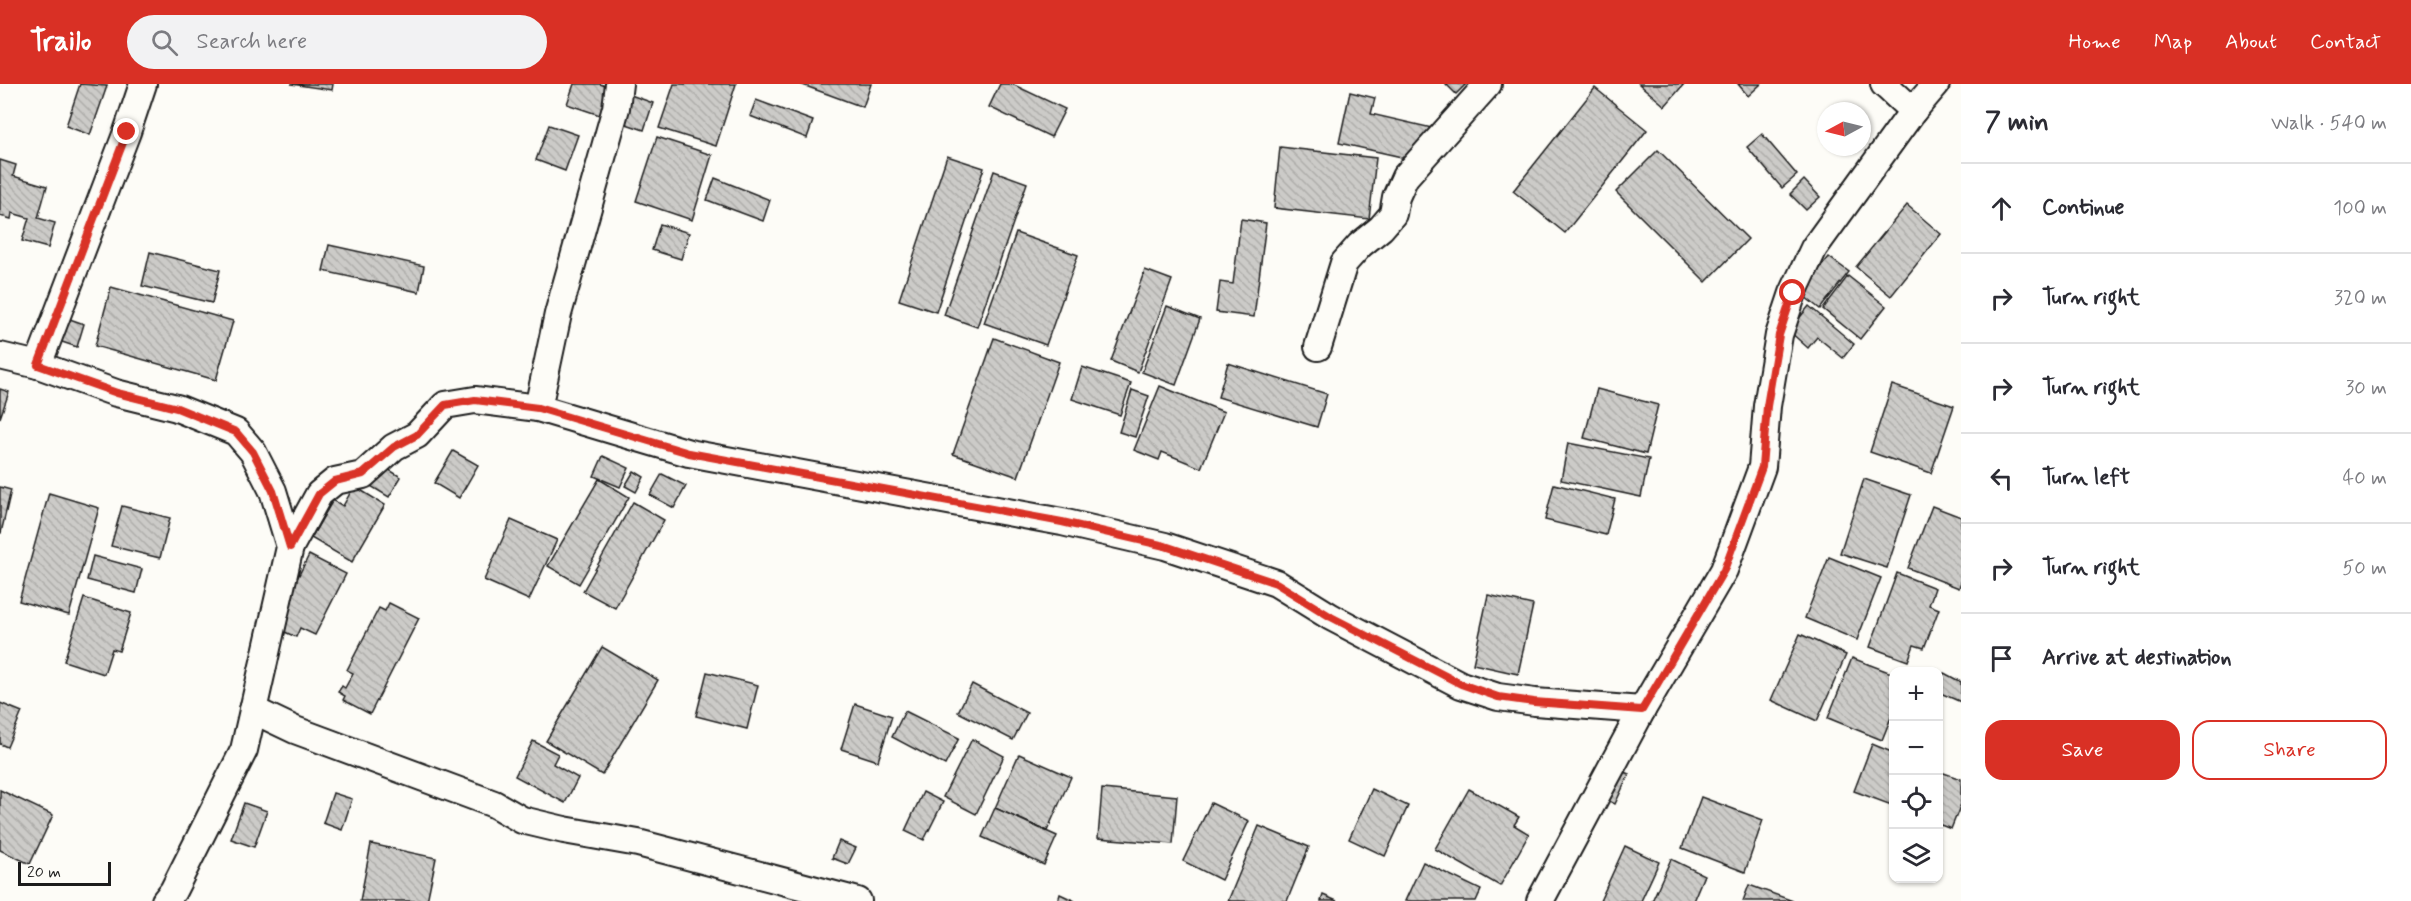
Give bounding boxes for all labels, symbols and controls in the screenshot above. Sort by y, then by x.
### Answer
search box [127,15,547,69]
text: Trailo [30,24,91,61]
icon: search [148,26,181,59]
text: Search here [196,28,307,56]
text: Home [2069,28,2121,56]
text: Map [2154,28,2192,56]
text: About [2225,28,2277,56]
text: Contact [2310,28,2381,56]
north arrow [1817,102,1871,156]
text: 7 min [1985,106,2049,140]
text: Walk · 540 m [2271,110,2387,137]
route end [113,118,139,144]
icon: ahead [1985,192,2018,225]
text: Continue [2042,194,2124,222]
text: 100 m [2333,195,2387,222]
route start [1779,279,1805,305]
icon: right [1985,282,2018,315]
text: Turn right [2042,284,2140,312]
text: 320 m [2334,285,2387,312]
icon: right [1985,372,2018,405]
text: Turn right [2042,374,2140,402]
text: 30 m [2345,375,2387,402]
icon: left [1985,462,2018,495]
text: Turn left [2042,464,2130,492]
text: 40 m [2343,465,2387,492]
icon: right [1985,552,2018,585]
text: Turn right [2042,554,2140,582]
text: 50 m [2342,555,2387,582]
icon: arrive [1985,642,2018,675]
text: Arrive at destination [2042,644,2232,672]
map controls [1889,667,1943,883]
button: + [1889,667,1943,721]
button: Save [1985,720,2180,780]
button: Share [2192,720,2387,780]
button: − [1889,721,1943,775]
button: locate [1889,775,1943,829]
button: layers [1889,829,1943,883]
scale bar [18,859,111,886]
text: 20 m [27,862,61,883]

